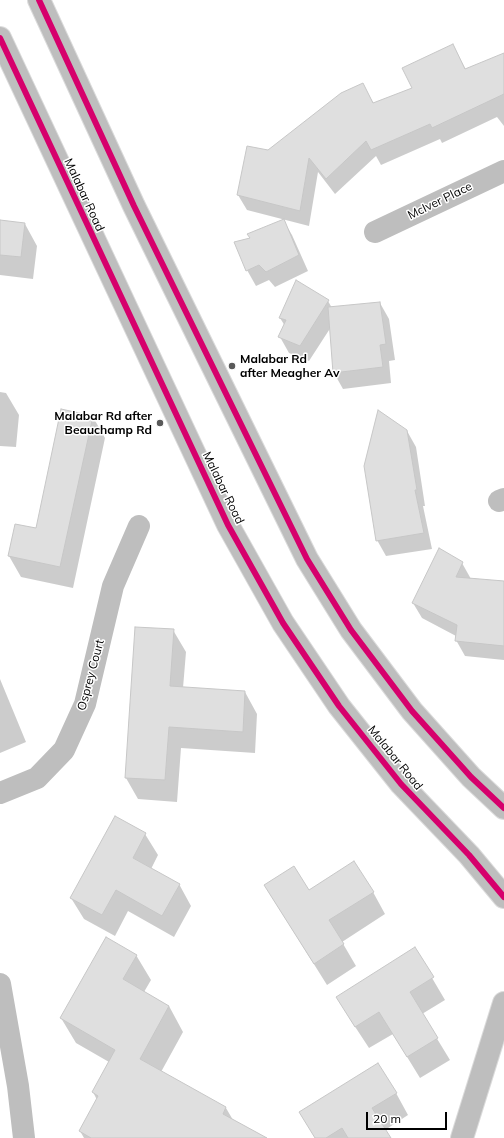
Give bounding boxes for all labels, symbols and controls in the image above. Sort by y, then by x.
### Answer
street label: Malabar Road [61,156,107,234]
street label: McIver Place [405,179,475,223]
place label: Malabar Rd after Meagher Av [240,352,340,380]
marker: Malabar Rd after Meagher Av [227,361,237,371]
place label: Malabar Rd after Beauchamp Rd [54,409,152,437]
marker: Malabar Rd after Beauchamp Rd [155,418,165,428]
street label: Malabar Road [199,449,247,527]
street label: Osprey Court [75,638,107,712]
street label: Malabar Road [365,723,425,793]
scale bar [368,1104,449,1130]
text: 20 m [373,1111,401,1126]

